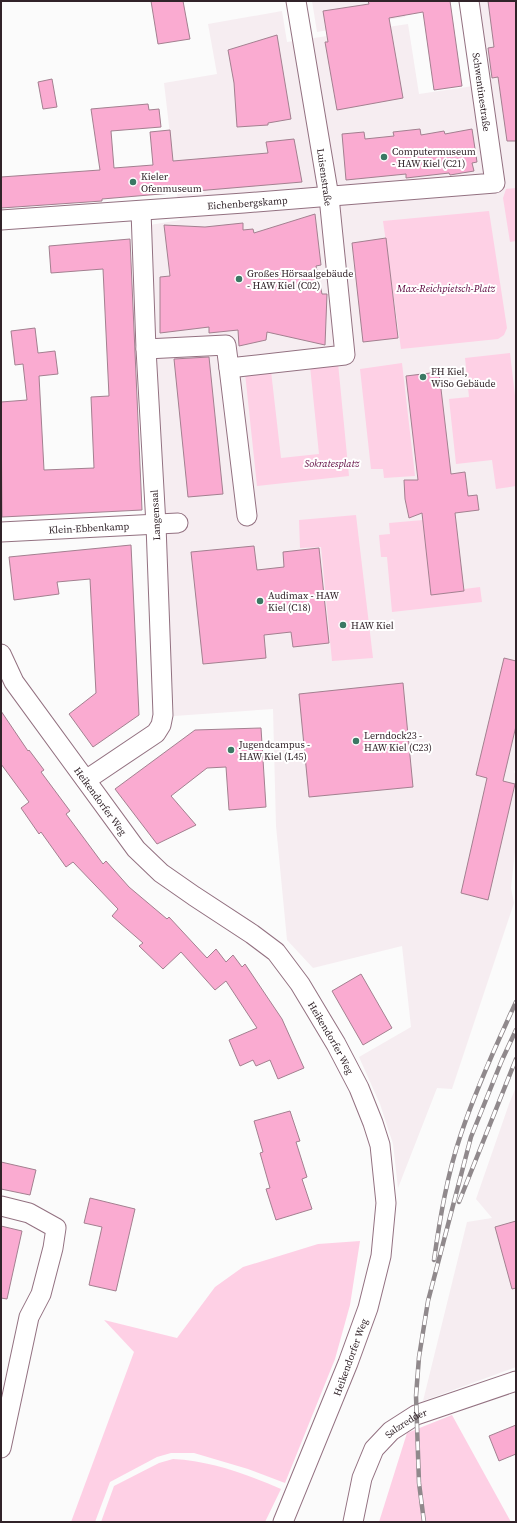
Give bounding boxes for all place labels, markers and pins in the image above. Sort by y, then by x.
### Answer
place label: Computermuseum - HAW Kiel (C21) [392,145,476,170]
marker: Computermuseum - HAW Kiel (C21) [379,152,389,162]
place label: Kieler Ofenmuseum [141,170,202,195]
marker: Kieler Ofenmuseum [128,177,138,187]
place label: Großes Hörsaalgebäude - HAW Kiel (C02) [247,267,353,292]
marker: Großes Hörsaalgebäude - HAW Kiel (C02) [234,274,244,284]
place label: FH Kiel, WiSo Gebäude [431,365,496,390]
marker: FH Kiel, WiSo Gebäude [418,372,428,382]
place label: Audimax - HAW Kiel (C18) [268,589,339,614]
marker: Audimax - HAW Kiel (C18) [255,596,265,606]
place label: HAW Kiel [351,619,394,632]
marker: HAW Kiel [338,620,348,630]
place label: Lerndock23 - HAW Kiel (C23) [364,729,432,754]
marker: Lerndock23 - HAW Kiel (C23) [351,736,361,746]
place label: Jugendcampus - HAW Kiel (L45) [238,738,310,763]
marker: Jugendcampus - HAW Kiel (L45) [226,745,236,755]

